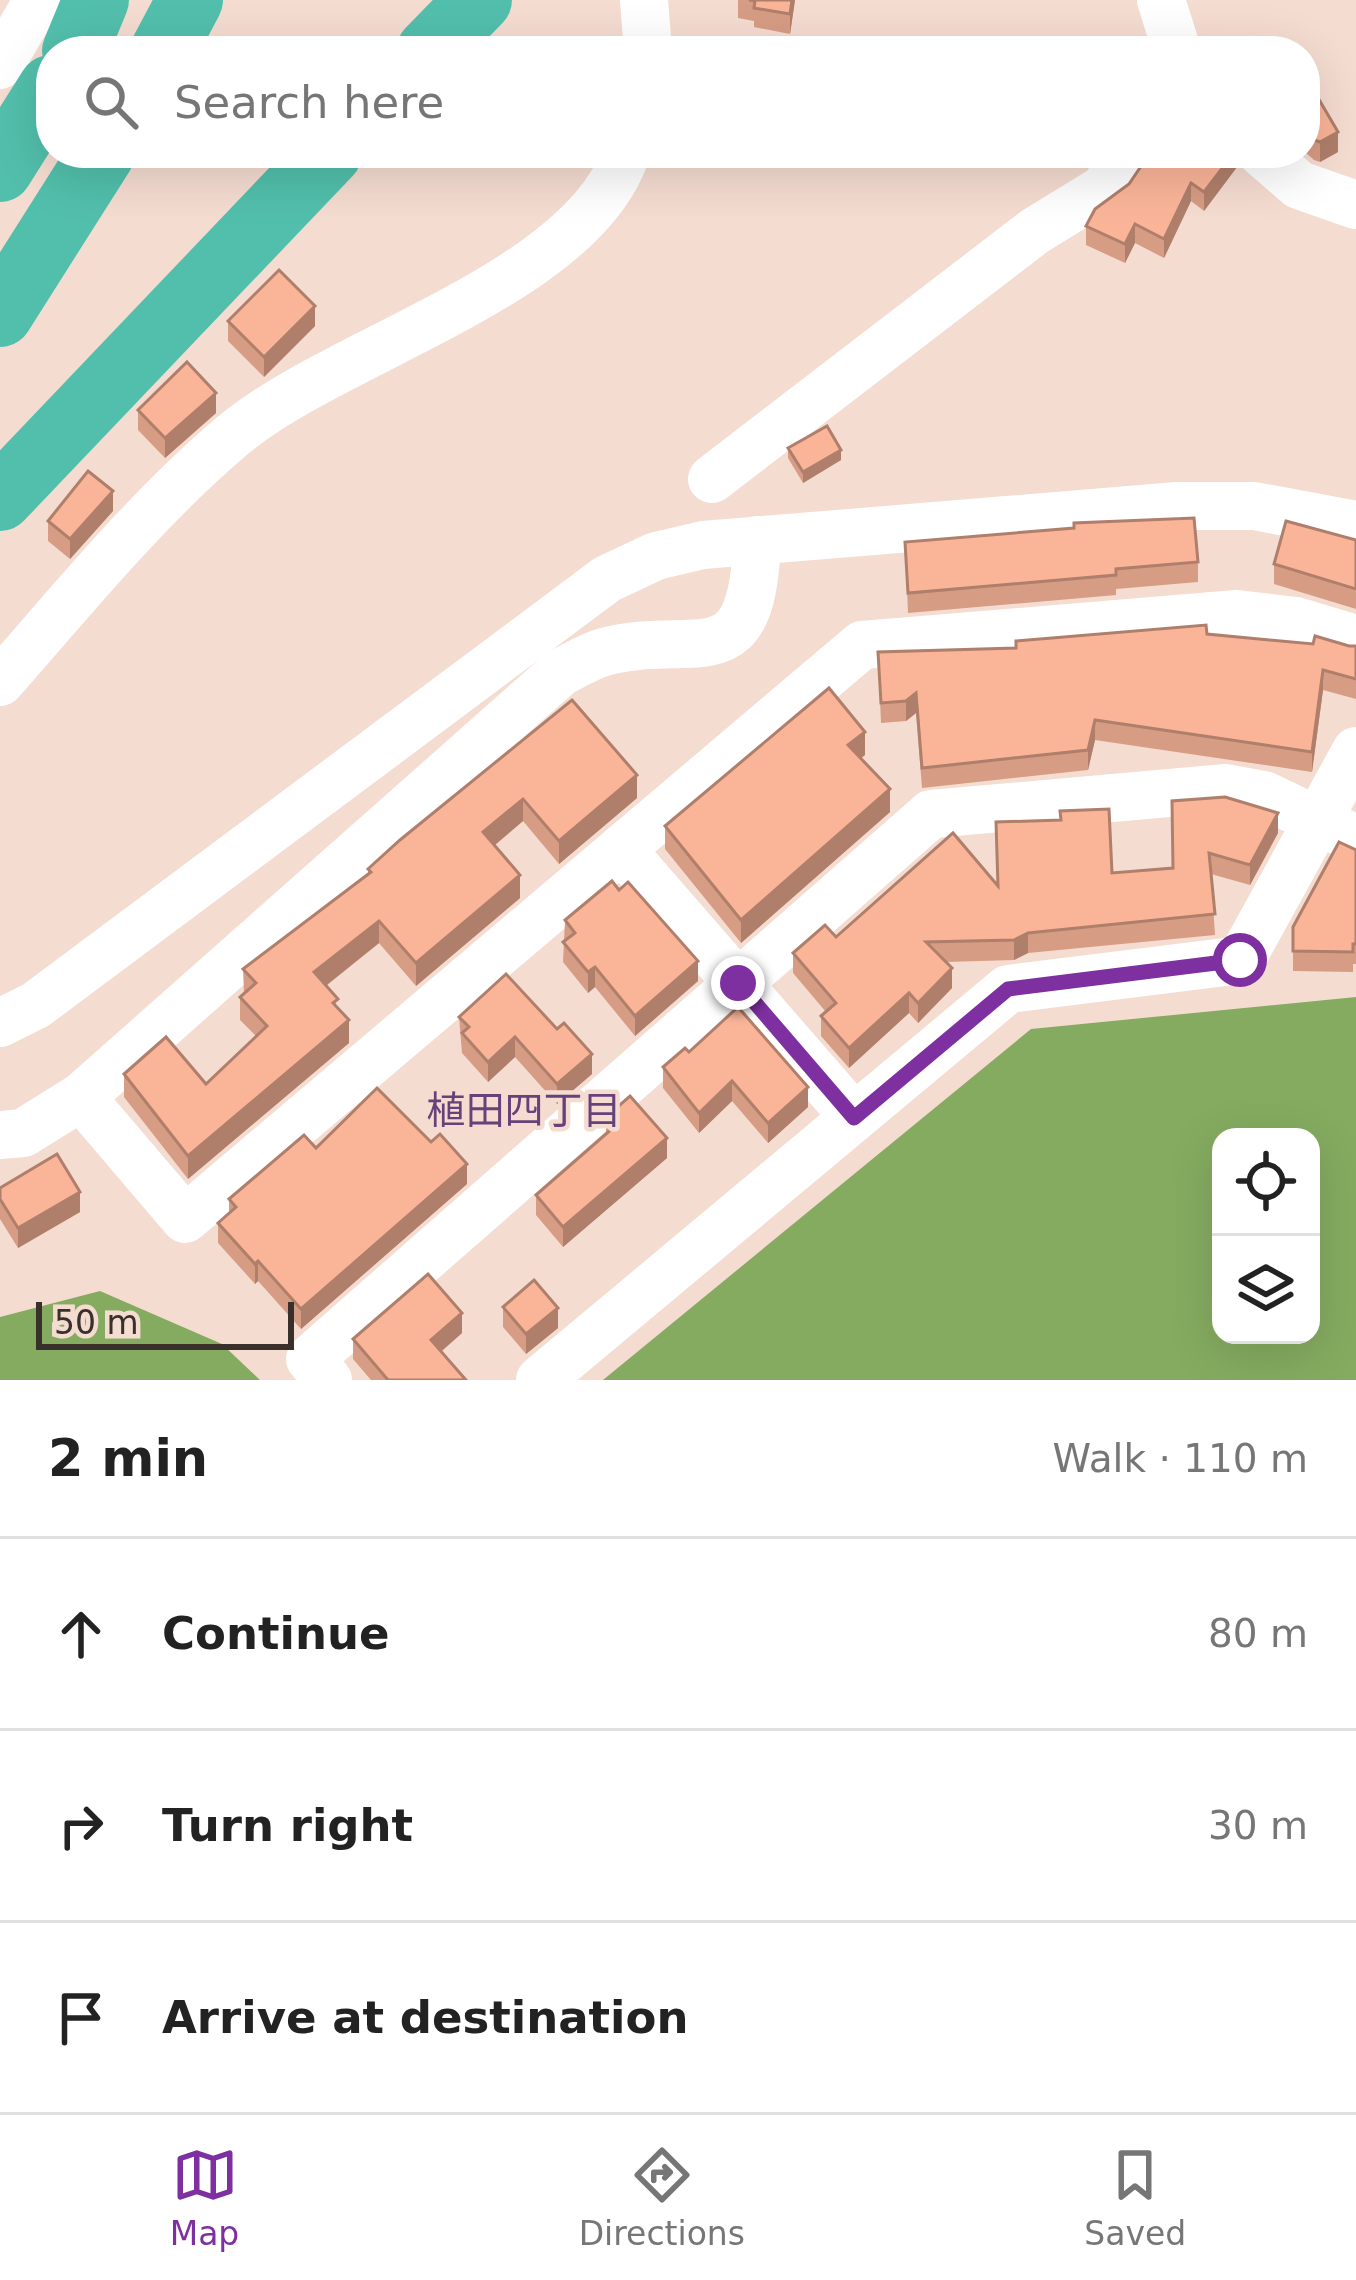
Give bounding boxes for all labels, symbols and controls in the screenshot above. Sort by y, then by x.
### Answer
search box [36,36,1320,168]
icon: search [78,69,144,135]
text: Search here [174,76,444,129]
route start [1213,933,1267,987]
route end [711,956,765,1010]
district label: 植田四丁目 [426,1088,622,1133]
map controls [1212,1128,1320,1344]
button: locate [1212,1128,1320,1236]
button: layers [1212,1236,1320,1344]
scale bar [36,1296,294,1349]
text: 50 m [54,1303,139,1342]
text: 2 min [48,1429,208,1488]
text: Walk · 110 m [1053,1436,1308,1481]
icon: ahead [48,1601,114,1667]
text: Continue [162,1607,390,1660]
text: 80 m [1208,1611,1308,1656]
icon: right [48,1793,114,1859]
text: Turn right [162,1799,413,1852]
text: 30 m [1208,1803,1308,1848]
icon: arrive [48,1985,114,2051]
text: Arrive at destination [162,1991,688,2044]
tab: Map [170,2142,239,2253]
tab: Directions [579,2142,745,2253]
tab: Saved [1084,2142,1186,2253]

